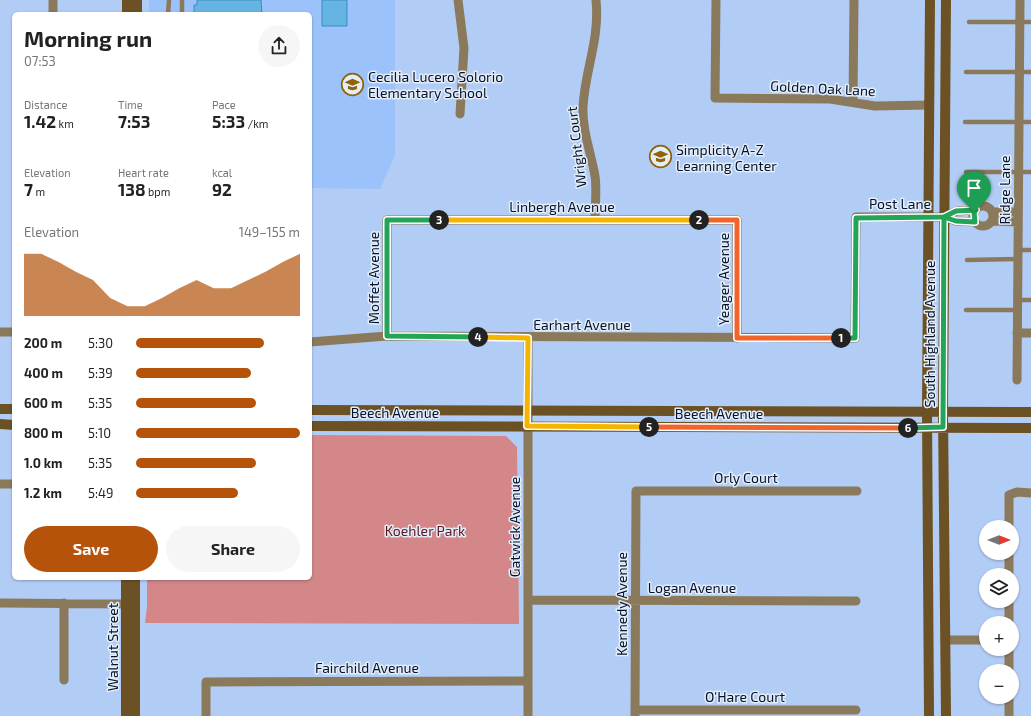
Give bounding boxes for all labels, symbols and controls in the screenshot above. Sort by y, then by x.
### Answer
text: Morning run [24,25,152,51]
button: share [258,25,300,67]
text: 07:53 [24,53,56,69]
place label: Cecilia Lucero Solorio Elementary School [368,68,503,101]
school or university icon: Cecilia Lucero Solorio Elementary School [339,71,365,97]
street label: Golden Oak Lane [770,77,876,99]
text: Distance [24,98,67,111]
text: Time [118,98,143,111]
text: Pace [212,98,236,111]
street label: Wright Court [563,106,589,188]
text: 1.42 [24,111,56,131]
text: 7:53 [118,111,150,131]
text: 5:33 [212,111,245,131]
text: km [56,117,74,130]
text: /km [245,117,268,130]
place label: Simplicity A-Z Learning Center [676,141,777,174]
school or university icon: Simplicity A-Z Learning Center [648,144,674,170]
street label: Ridge Lane [996,155,1013,225]
text: Elevation [24,166,71,179]
text: Heart rate [118,166,169,179]
text: kcal [212,166,232,179]
pin [957,171,991,212]
icon: arrive [963,177,985,199]
text: 7 [24,179,33,199]
text: 138 [118,179,146,199]
text: 92 [212,179,232,199]
text: m [33,185,45,198]
text: bpm [146,185,170,198]
street label: Post Lane [869,195,931,212]
street label: Linbergh Avenue [509,198,615,215]
pin: 3 [429,210,449,230]
pin: 2 [689,210,709,230]
text: 3 [436,213,442,226]
text: 2 [696,213,702,226]
text: Elevation [24,224,79,240]
text: 149–155 m [239,224,300,240]
street label: Moffet Avenue [365,232,382,324]
street label: Yeager Avenue [715,233,732,325]
street label: South Highland Avenue [921,261,938,407]
street label: Earhart Avenue [533,316,631,333]
pin: 4 [468,327,488,347]
pin: 1 [831,328,851,348]
text: 4 [474,330,482,343]
text: 1 [839,331,843,344]
text: 200 m [24,335,62,351]
text: 5:30 [88,335,113,351]
text: 400 m [24,365,63,381]
text: 5:39 [88,365,113,381]
text: 600 m [24,395,62,411]
text: 5:35 [88,395,112,411]
street label: Beech Avenue [351,404,439,421]
street label: Beech Avenue [675,405,763,422]
pin: 5 [639,417,659,437]
pin: 6 [898,418,918,438]
text: 5 [646,420,652,433]
text: 6 [905,421,911,434]
text: 800 m [24,425,63,441]
text: 5:10 [88,425,111,441]
text: 1.0 km [24,455,63,471]
text: 5:35 [88,455,112,471]
street label: Orly Court [714,469,778,486]
street label: Gatwick Avenue [506,477,523,577]
text: 1.2 km [24,485,62,501]
text: 5:49 [88,485,113,501]
north arrow [979,520,1019,560]
map controls [979,520,1019,704]
park label: Koehler Park [385,522,465,539]
button: Save [24,526,158,572]
button: Share [166,526,300,572]
street label: Kennedy Avenue [613,552,630,656]
button: layers [979,568,1019,608]
street label: Logan Avenue [648,579,736,596]
street label: Walnut Street [104,603,121,691]
button: + [979,616,1019,656]
street label: Fairchild Avenue [315,659,419,676]
button: − [979,664,1019,704]
street label: O'Hare Court [705,688,785,705]

